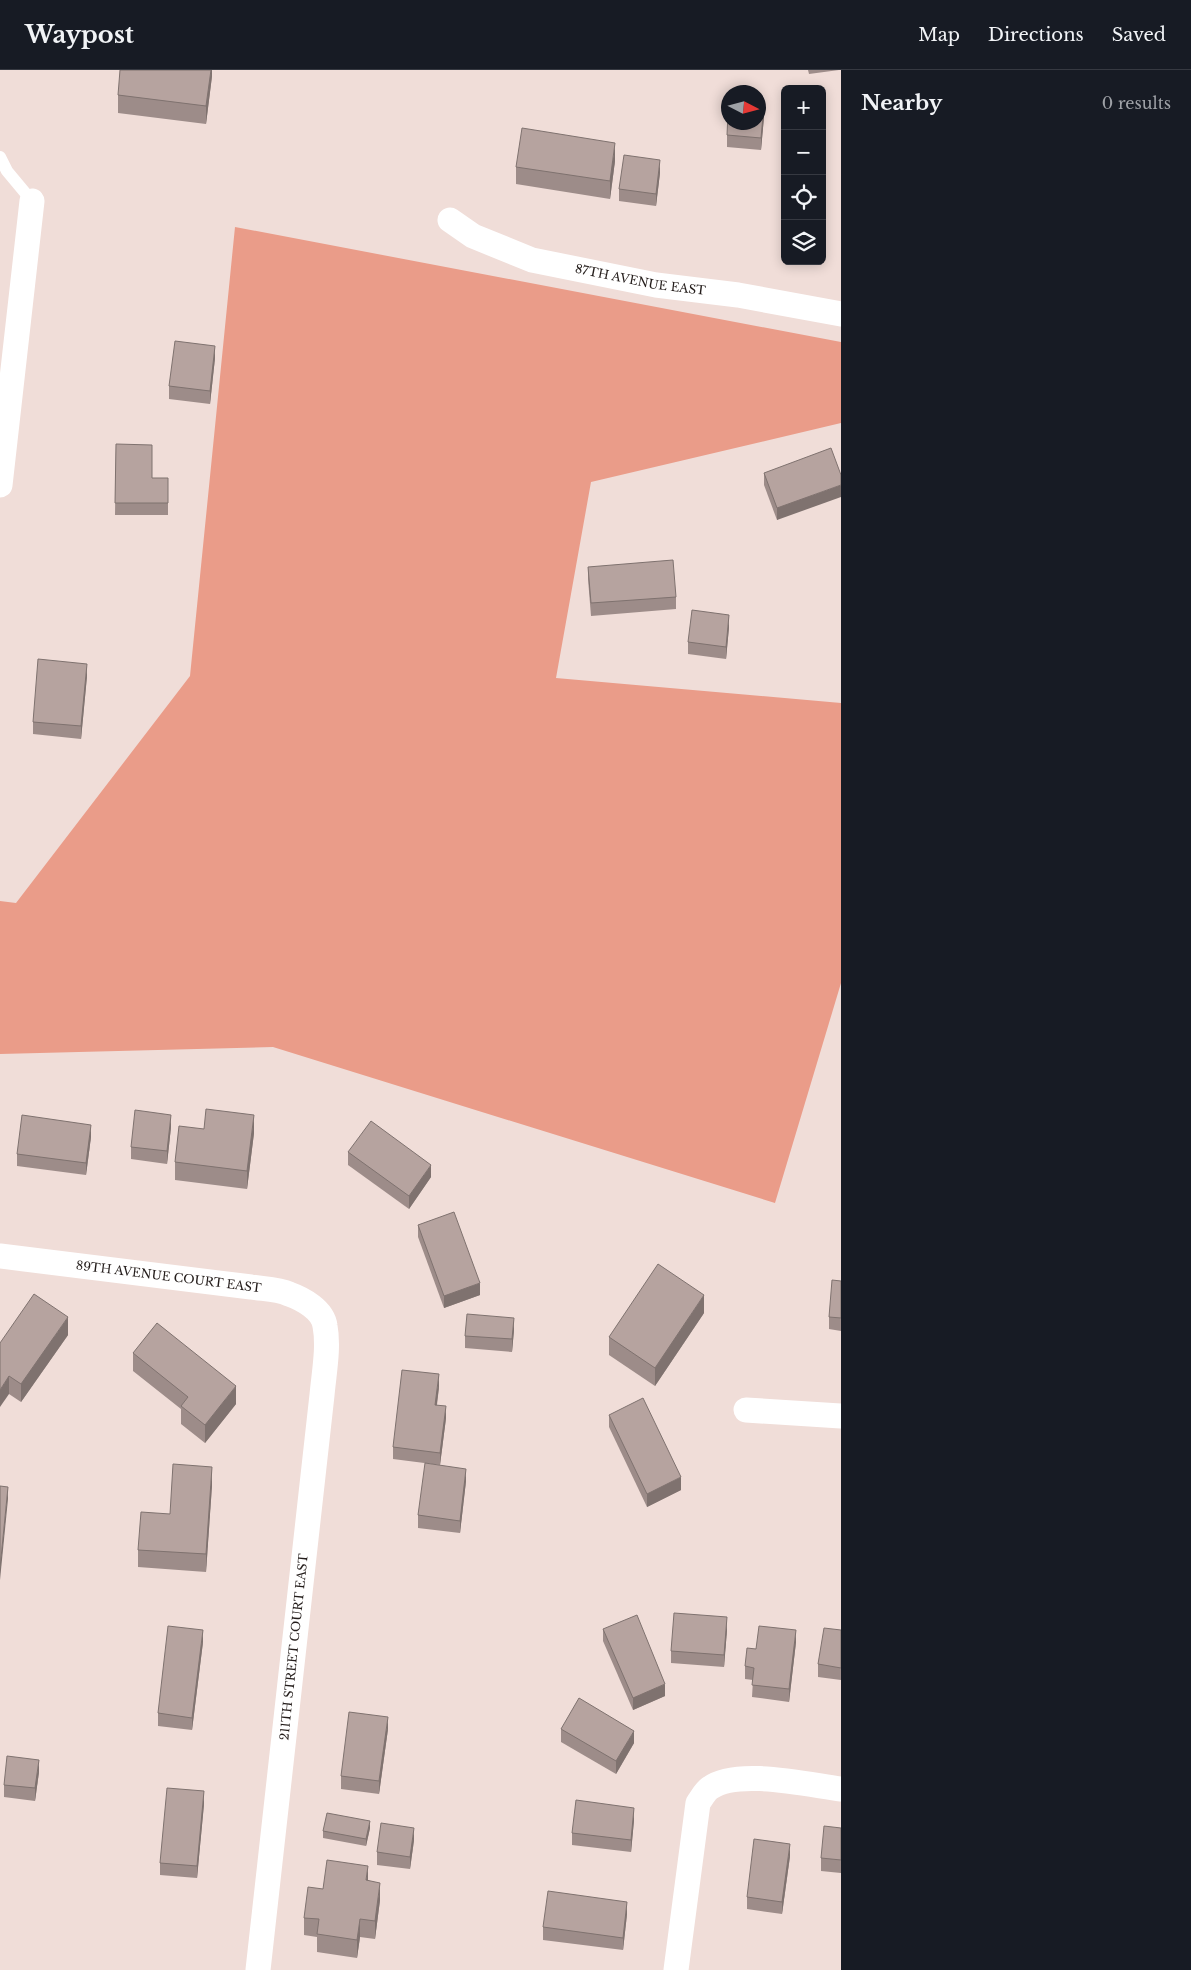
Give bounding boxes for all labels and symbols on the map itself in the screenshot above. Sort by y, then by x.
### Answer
north arrow [721,85,766,130]
street label: 87TH AVENUE EAST [574,261,707,298]
street label: 89TH AVENUE COURT EAST [75,1257,263,1295]
street label: 211TH STREET COURT EAST [276,1553,311,1741]

